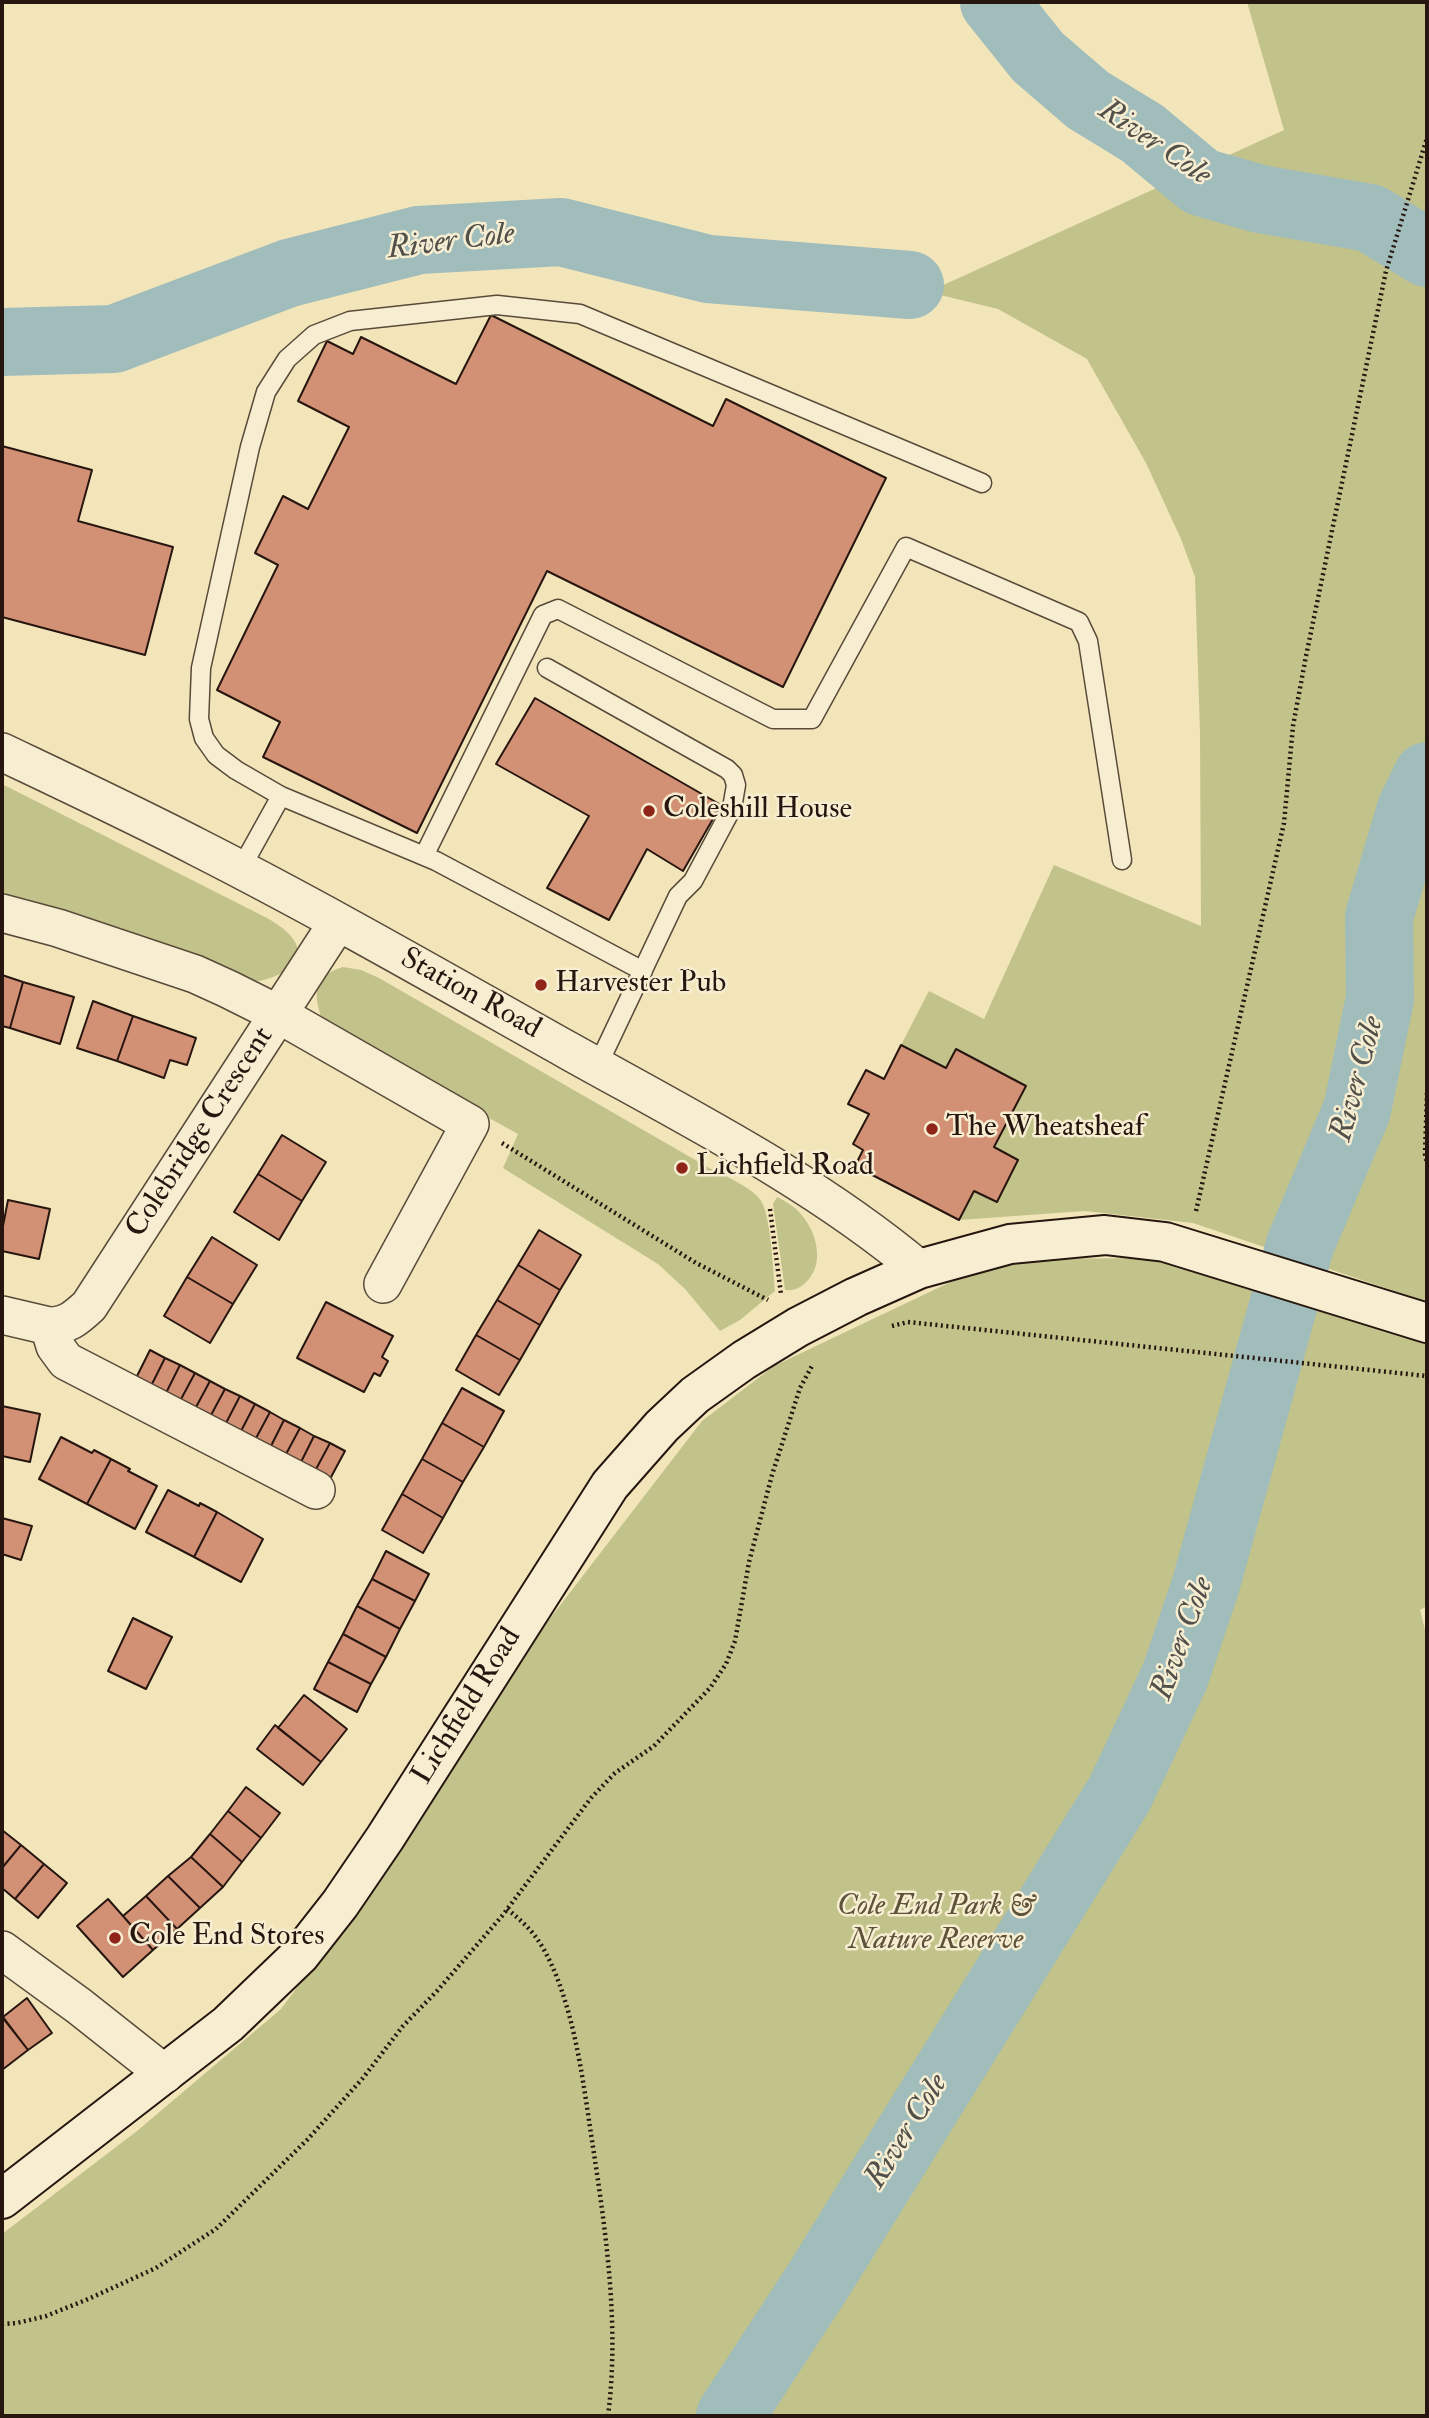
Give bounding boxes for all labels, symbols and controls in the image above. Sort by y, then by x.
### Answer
water label: River Cole [1090,92,1218,196]
water label: River Cole [385,216,517,270]
place label: Coleshill House [663,793,852,829]
marker: Coleshill House [641,803,657,819]
street label: Station Road [393,942,547,1048]
place label: Harvester Pub [555,967,726,1003]
marker: Harvester Pub [533,977,549,993]
water label: River Cole [1324,1012,1394,1146]
street label: Colebridge Crescent [120,1021,282,1245]
place label: The Wheatsheaf [946,1111,1145,1147]
marker: The Wheatsheaf [924,1121,940,1137]
place label: Lichfield Road [696,1150,874,1186]
marker: Lichfield Road [674,1160,690,1176]
water label: River Cole [1144,1572,1224,1706]
street label: Lichfield Road [406,1622,530,1792]
park label: Cole End Park & Nature Reserve [837,1890,1035,1960]
place label: Cole End Stores [129,1920,324,1956]
marker: Cole End Stores [107,1930,123,1946]
water label: River Cole [858,2068,958,2196]

